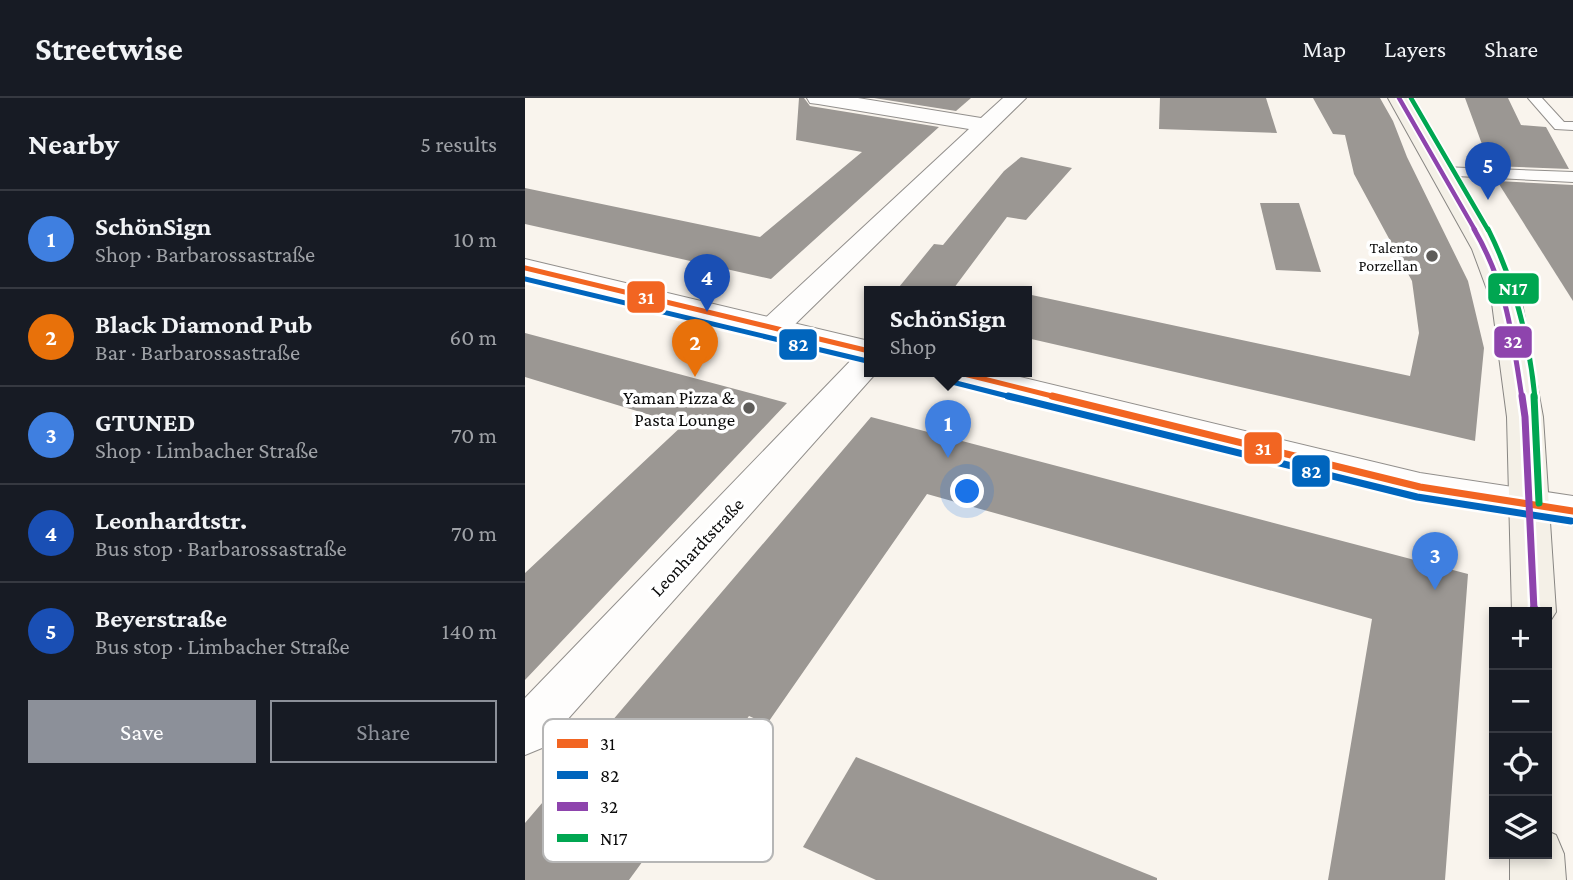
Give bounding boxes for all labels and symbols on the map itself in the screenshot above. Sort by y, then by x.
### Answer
pin: 5 [1465,142,1511,200]
place label: Talento Porzellan [1359,239,1418,274]
marker: Talento Porzellan [1424,248,1440,264]
pin: 4 [684,254,730,312]
line badge: N17 [1487,272,1540,305]
text: N17 [1498,278,1528,299]
line badge: 31 [626,280,666,314]
text: 31 [638,287,654,308]
pin: 2 [672,319,718,377]
line badge: 32 [1493,325,1533,359]
line badge: 82 [778,328,818,361]
text: 32 [1504,331,1523,352]
text: 82 [788,334,809,355]
place label: Yaman Pizza & Pasta Lounge [623,387,736,430]
marker: Yaman Pizza & Pasta Lounge [741,400,757,416]
pin: 1 [925,400,971,458]
line badge: 31 [1243,431,1283,465]
text: 31 [1255,438,1271,459]
line badge: 82 [1291,454,1331,488]
text: 82 [1301,461,1322,482]
your location [950,474,984,508]
street label: Leonhardtstraße [646,493,748,601]
pin: 3 [1412,532,1458,590]
legend [543,719,773,862]
text: 31 [600,733,615,754]
text: 82 [600,765,619,786]
text: 32 [600,796,618,817]
text: N17 [600,828,628,849]

